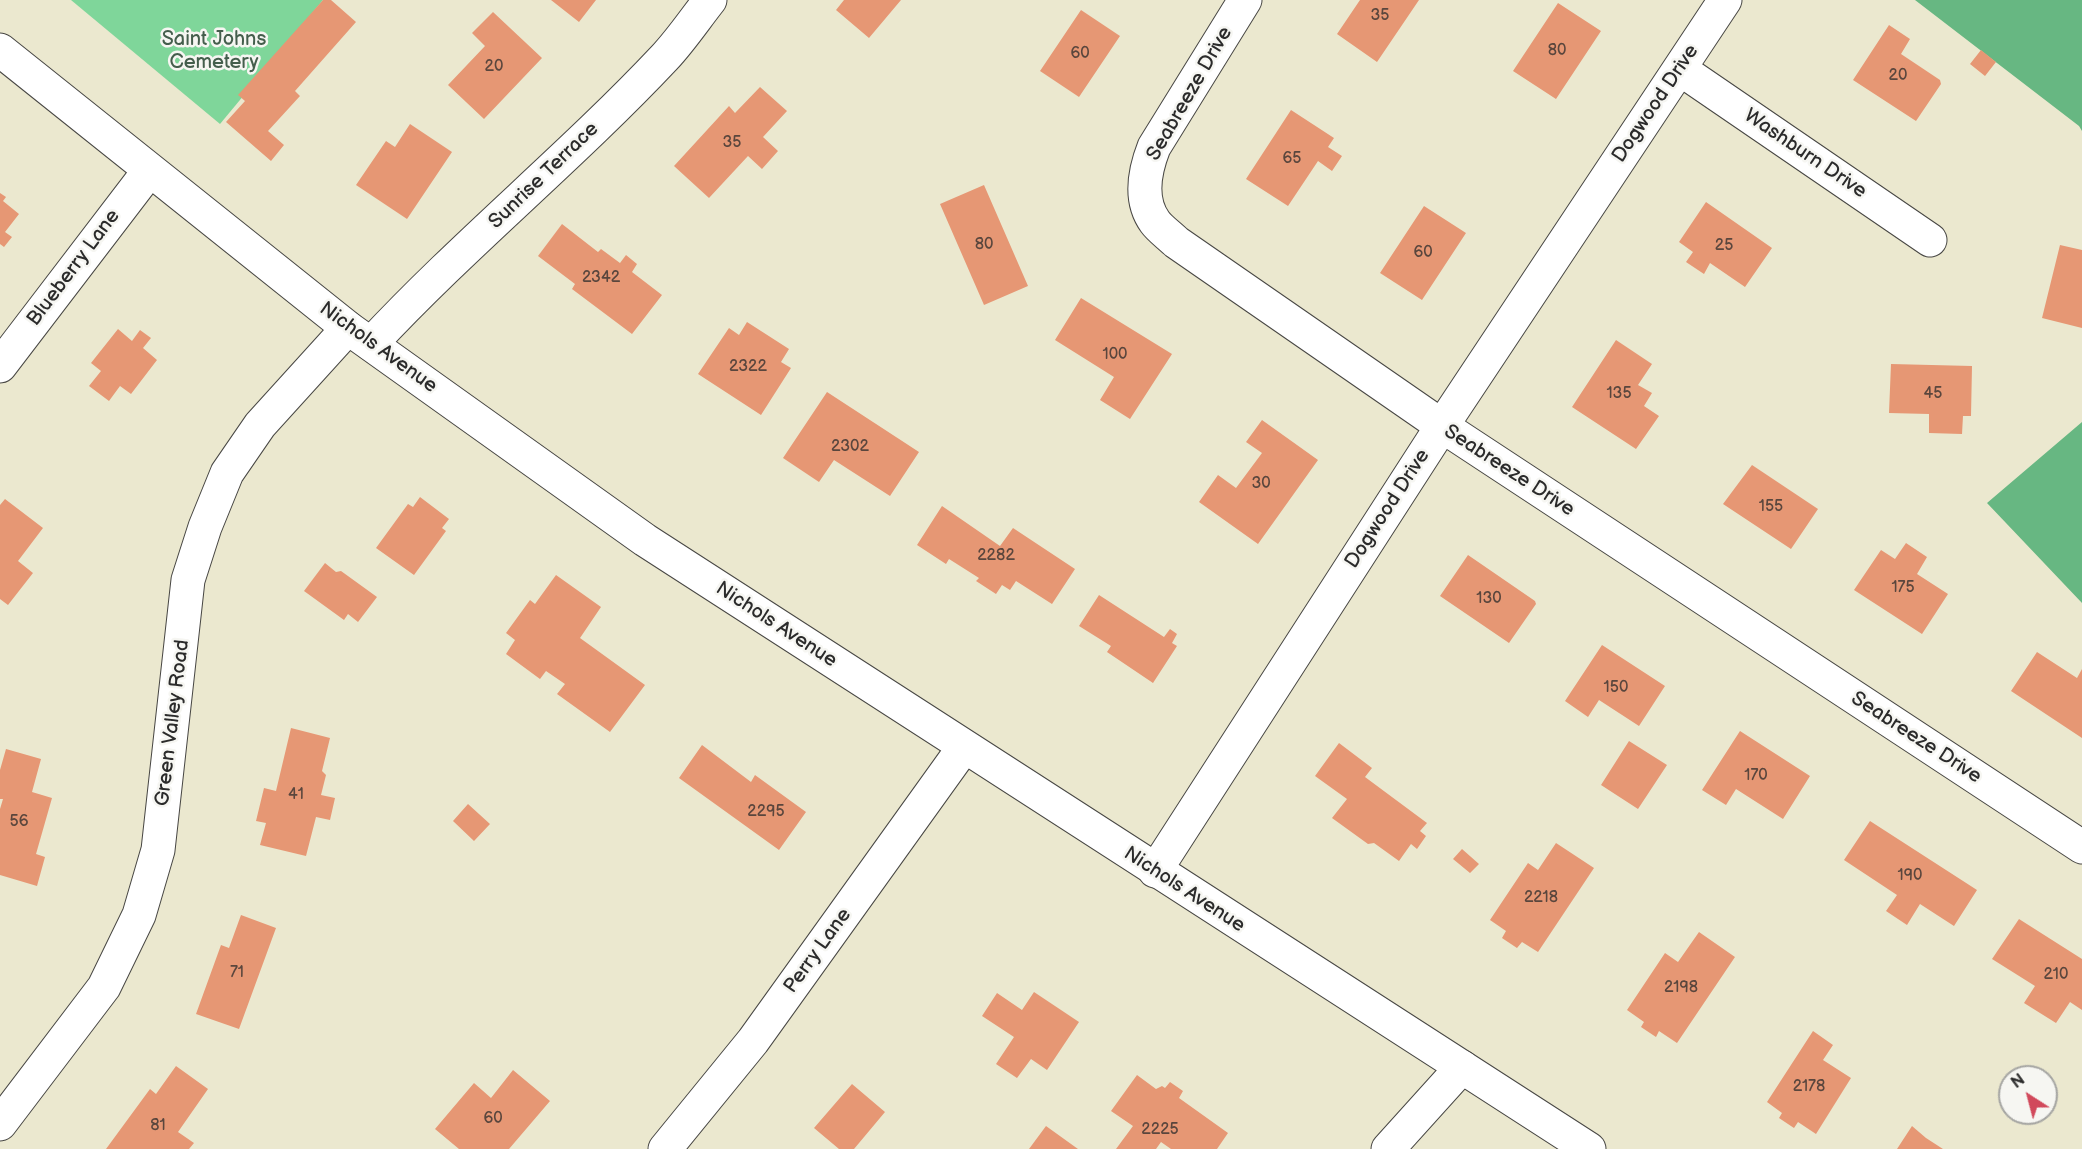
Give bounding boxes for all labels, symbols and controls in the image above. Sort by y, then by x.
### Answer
house number: 35 [1370,6,1390,26]
street label: Seabreeze Drive [1142,23,1238,165]
park label: Saint Johns Cemetery [162,28,266,75]
street label: Dogwood Drive [1608,40,1704,168]
house number: 80 [1548,41,1566,61]
house number: 60 [1070,44,1090,64]
house number: 20 [485,57,503,77]
house number: 20 [1889,66,1907,86]
street label: Washburn Drive [1739,104,1871,204]
street label: Sunrise Terrace [484,118,604,234]
house number: 35 [722,133,742,153]
house number: 65 [1283,149,1301,169]
street label: Blueberry Lane [22,205,126,331]
house number: 80 [975,235,993,255]
house number: 25 [1715,236,1733,256]
house number: 60 [1413,243,1433,263]
house number: 2342 [582,268,620,288]
street label: Nichols Avenue [314,297,442,399]
house number: 100 [1102,345,1128,365]
house number: 2322 [729,357,767,377]
house number: 135 [1606,384,1632,404]
house number: 45 [1924,384,1942,404]
street label: Seabreeze Drive [1439,420,1579,522]
house number: 2302 [831,437,869,457]
street label: Dogwood Drive [1341,445,1435,573]
house number: 30 [1251,474,1271,494]
house number: 155 [1759,497,1783,517]
house number: 2282 [977,546,1015,566]
street label: Nichols Avenue [711,577,841,673]
house number: 175 [1891,578,1915,598]
house number: 130 [1476,589,1502,609]
street label: Green Valley Road [151,638,195,808]
house number: 150 [1604,678,1628,698]
street label: Seabreeze Drive [1846,687,1986,789]
house number: 170 [1744,766,1768,786]
house number: 41 [288,785,304,805]
house number: 2295 [747,802,785,822]
house number: 56 [10,812,28,832]
street label: Nichols Avenue [1119,842,1249,938]
house number: 190 [1898,866,1922,886]
house number: 2218 [1524,888,1558,908]
street label: Perry Lane [779,904,857,998]
house number: 71 [230,963,244,983]
house number: 210 [2044,965,2068,985]
house number: 2198 [1664,978,1698,998]
north arrow [1998,1065,2058,1125]
text: N [2008,1070,2029,1093]
house number: 2178 [1793,1077,1825,1097]
house number: 60 [483,1109,503,1129]
house number: 81 [150,1116,166,1136]
house number: 2225 [1141,1120,1179,1140]

